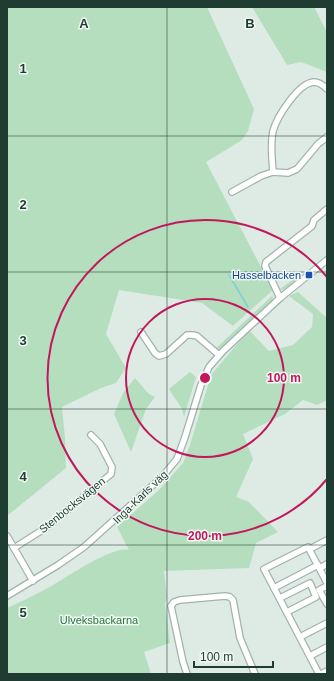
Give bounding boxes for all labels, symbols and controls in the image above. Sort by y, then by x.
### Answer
text: A [79,16,89,31]
text: B [245,16,255,31]
text: 1 [19,61,27,76]
text: 2 [19,197,27,212]
place label: Hasselbacken [232,269,301,281]
marker: Hasselbacken [304,270,314,280]
text: 3 [19,333,27,348]
centre of rings [198,371,212,385]
text: 100 m [267,371,301,385]
street label: Inga-Karls väg [110,468,170,526]
text: 4 [19,469,27,484]
street label: Stenbocksvägen [37,475,107,535]
text: 200 m [188,529,222,543]
text: 5 [19,605,27,620]
park label: Ulveksbackarna [60,614,139,626]
scale bar [194,643,273,669]
text: 100 m [200,650,233,664]

